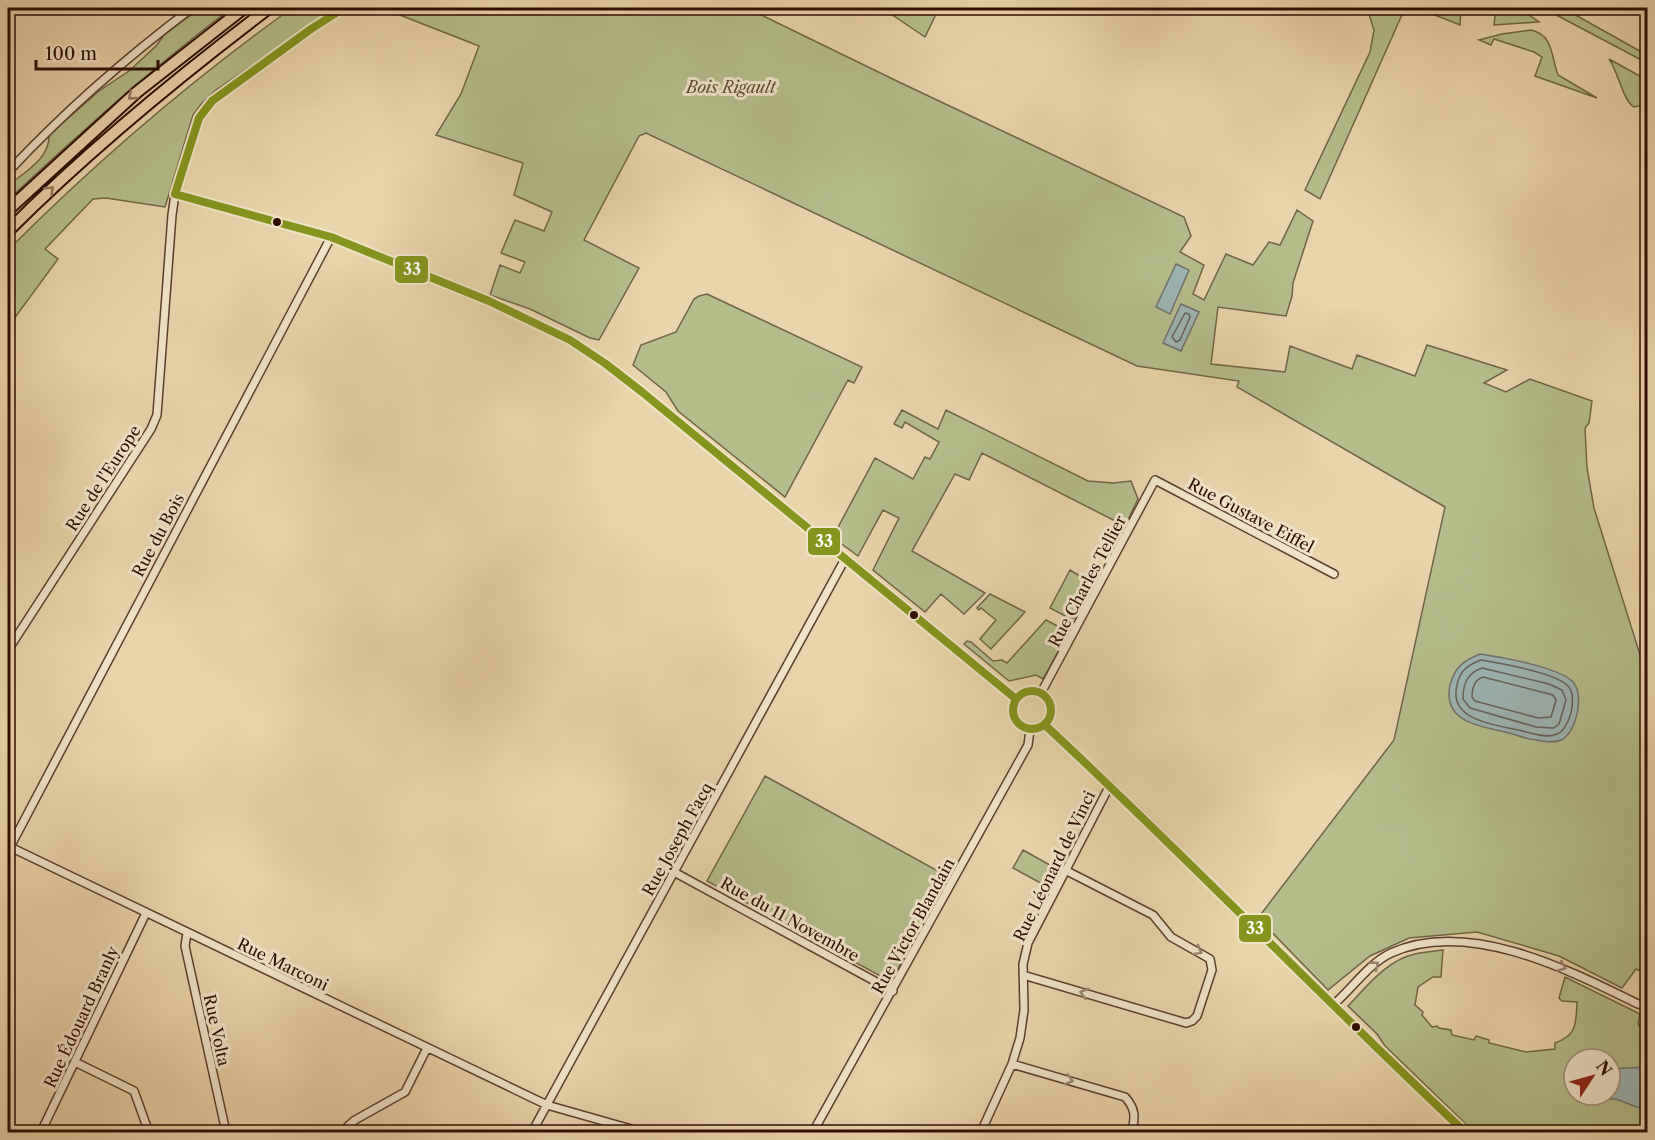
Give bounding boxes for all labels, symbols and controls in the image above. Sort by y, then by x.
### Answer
scale bar [36,33,158,71]
text: 100 m [45,43,97,65]
park label: Bois Rigault [684,77,777,97]
one-way arrow [128,89,139,100]
one-way arrow [42,187,53,198]
unlabelled marker [271,216,283,228]
line badge: 33 [394,255,429,284]
text: 33 [403,259,421,279]
street label: Rue de l'Europe [61,421,145,535]
street label: Rue Gustave Eiffel [1185,473,1318,557]
street label: Rue du Bois [128,490,188,580]
street label: Rue Charles Tellier [1044,511,1130,650]
line badge: 33 [807,527,841,556]
text: 33 [815,531,833,551]
unlabelled marker [908,609,920,621]
street label: Rue Joseph Facq [638,779,717,899]
street label: Rue Léonard de Vinci [1009,787,1099,945]
street label: Rue Victor Blandain [867,854,959,998]
street label: Rue du 11 Novembre [717,873,863,966]
line badge: 33 [1238,914,1272,943]
text: 33 [1246,918,1264,938]
street label: Rue Marconi [234,933,332,995]
street label: Rue Édouard Branly [39,942,123,1091]
one-way arrow [1191,944,1202,955]
one-way arrow [1556,960,1566,973]
one-way arrow [1368,961,1379,972]
one-way arrow [1079,988,1090,1000]
street label: Rue Volta [200,992,234,1068]
unlabelled marker [1350,1021,1362,1033]
north arrow [1562,1047,1622,1107]
text: N [1592,1057,1616,1080]
one-way arrow [1063,1073,1073,1085]

